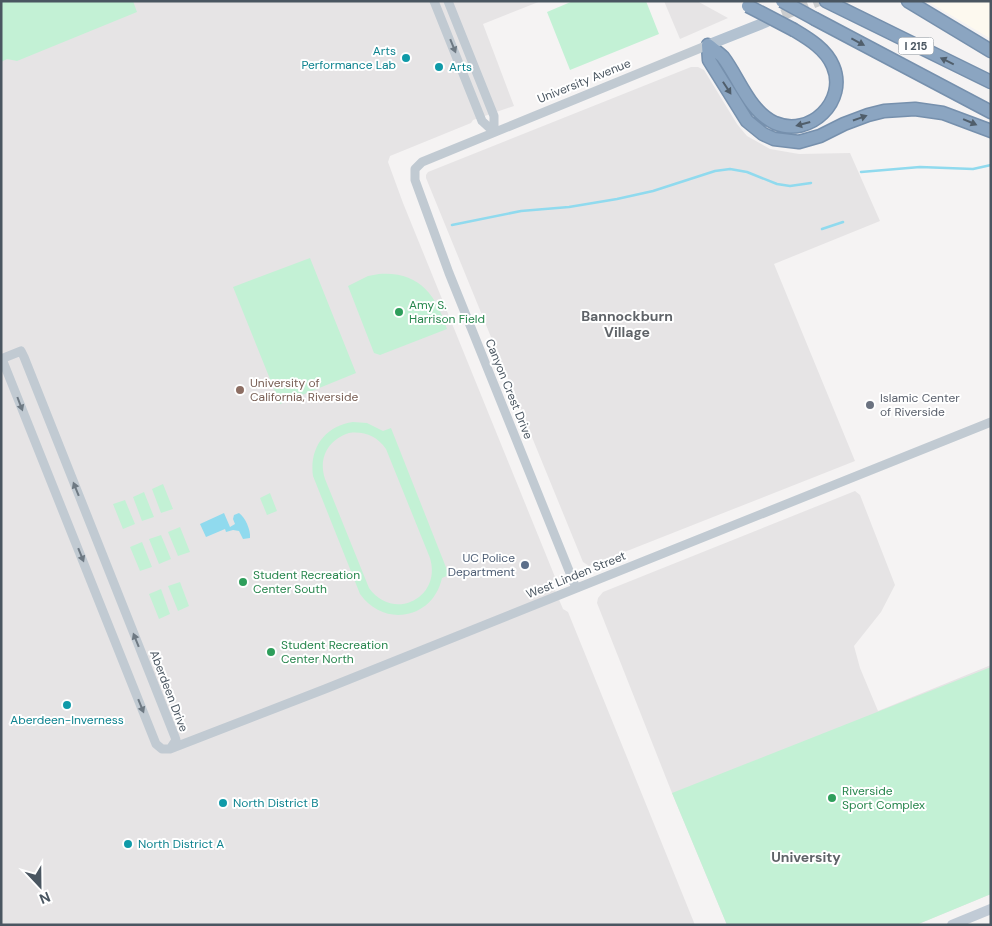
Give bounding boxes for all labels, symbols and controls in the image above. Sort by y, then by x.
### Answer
road number: I 215 [898,37,934,54]
one-way arrow [851,38,865,46]
one-way arrow [449,39,457,54]
place label: Arts Performance Lab [301,43,396,73]
marker: Arts Performance Lab [400,52,412,64]
street label: University Avenue [535,55,633,107]
one-way arrow [940,57,954,65]
place label: Arts [449,59,472,75]
marker: Arts [433,61,445,73]
one-way arrow [722,82,731,95]
one-way arrow [853,114,868,122]
one-way arrow [963,119,977,127]
one-way arrow [796,120,811,128]
place label: Amy S. Harrison Field [409,297,485,327]
marker: Amy S. Harrison Field [393,306,405,318]
district label: Bannockburn Village [581,307,673,341]
street label: Canyon Crest Drive [482,336,536,442]
place label: University of California, Riverside [250,375,358,405]
marker: University of California, Riverside [234,384,246,396]
place label: Islamic Center of Riverside [880,390,960,420]
one-way arrow [16,397,24,412]
marker: Islamic Center of Riverside [864,399,876,411]
one-way arrow [72,481,80,496]
one-way arrow [77,548,85,562]
street label: West Linden Street [524,548,628,602]
place label: UC Police Department [448,550,515,580]
marker: UC Police Department [519,559,531,571]
place label: Student Recreation Center South [253,567,360,597]
marker: Student Recreation Center South [237,576,249,588]
one-way arrow [132,633,140,647]
place label: Student Recreation Center North [281,637,388,667]
marker: Student Recreation Center North [265,646,277,658]
street label: Aberdeen Drive [146,648,192,734]
marker: Aberdeen-Inverness [61,699,73,711]
one-way arrow [137,699,145,713]
place label: Aberdeen-Inverness [10,712,124,728]
place label: Riverside Sport Complex [842,783,925,813]
marker: Riverside Sport Complex [826,792,838,804]
place label: North District B [233,795,318,811]
marker: North District B [217,797,229,809]
place label: North District A [138,836,224,852]
marker: North District A [122,838,134,850]
district label: University [771,848,841,866]
north arrow [15,861,65,911]
text: N [37,888,53,908]

